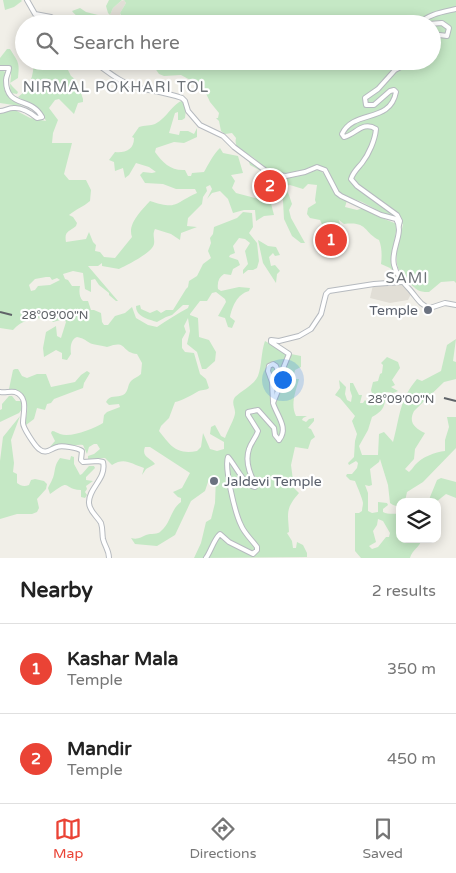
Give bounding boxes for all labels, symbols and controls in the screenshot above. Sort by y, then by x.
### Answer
search box [15,15,441,70]
icon: search [33,29,61,57]
text: Search here [73,32,180,54]
district label: NIRMAL POKHARI TOL [23,78,209,96]
pin: 2 [254,167,286,205]
pin: 1 [315,221,347,259]
district label: SAMI [385,269,429,287]
place label: Temple [369,302,418,319]
marker: Temple [422,304,434,316]
text: 28°09'00"N [22,308,89,322]
your location [270,367,296,393]
text: 28°09'00"N [368,392,435,406]
place label: Jaldevi Temple [224,473,322,490]
marker: Jaldevi Temple [208,475,220,487]
map controls [396,498,441,543]
button: layers [396,498,441,543]
text: Nearby [20,578,93,603]
text: 2 results [372,581,436,601]
text: Kashar Mala [67,648,178,670]
text: 1 [31,659,41,679]
text: 350 m [387,659,436,679]
text: Temple [67,670,123,690]
text: Mandir [67,738,132,760]
text: 2 [31,749,41,769]
text: 450 m [387,749,436,769]
text: Temple [67,760,123,780]
tab: Map [53,815,83,862]
tab: Directions [189,815,256,862]
tab: Saved [362,815,403,862]

